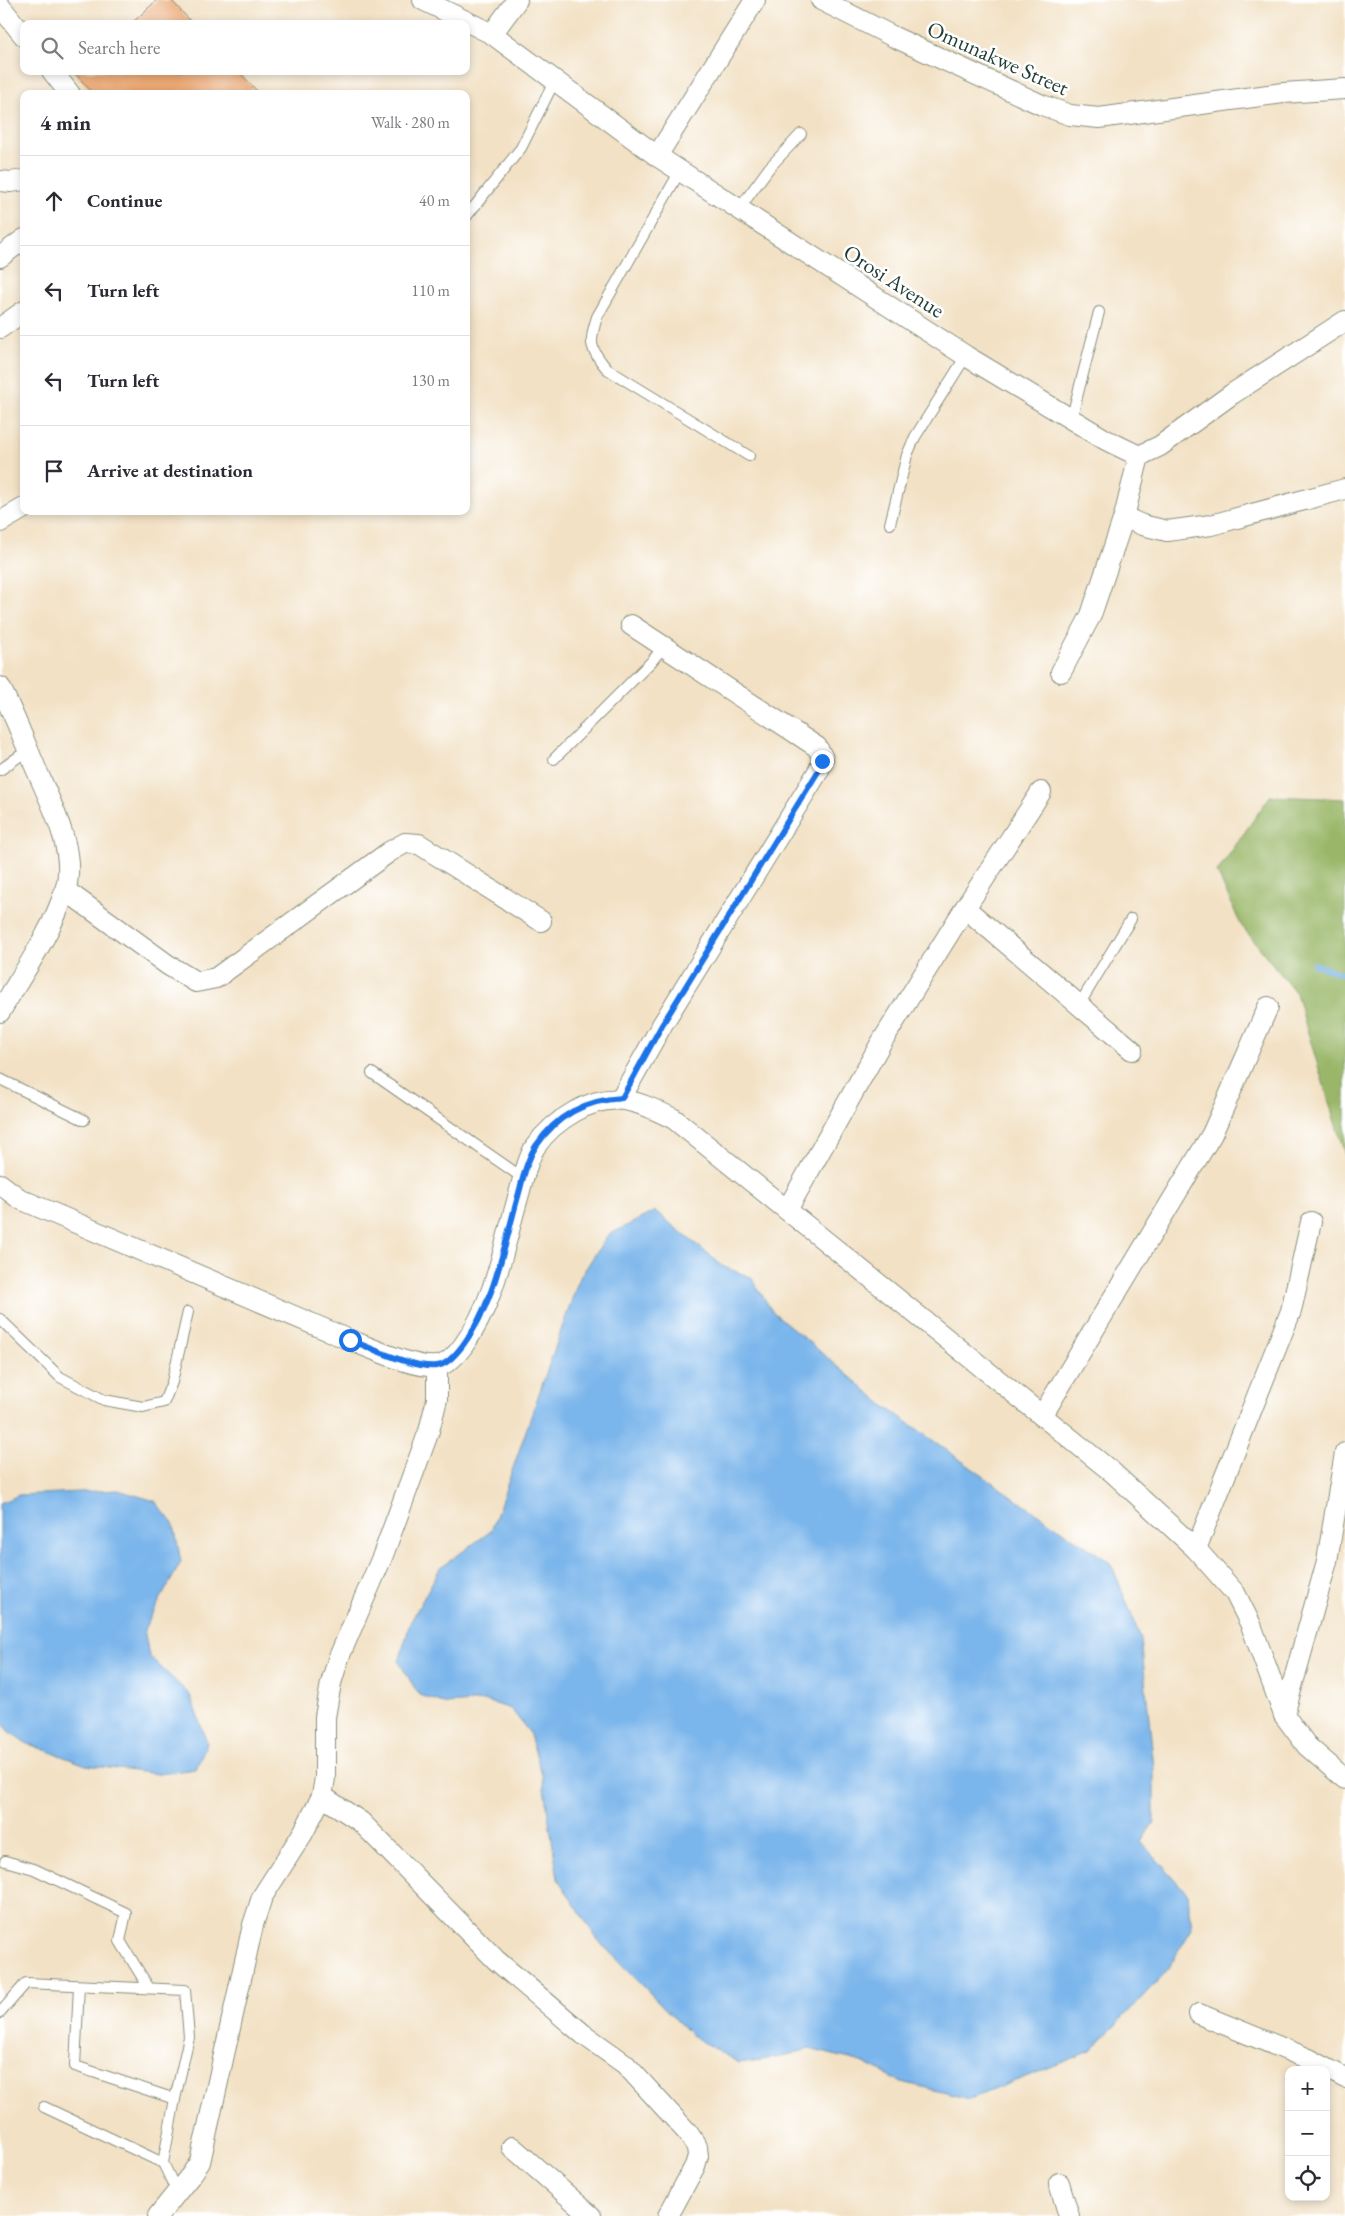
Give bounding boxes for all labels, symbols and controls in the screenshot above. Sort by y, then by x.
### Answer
street label: Omunakwe Street [923,14,1073,102]
search box [20,20,470,75]
icon: search [38,34,66,62]
text: Search here [78,35,160,60]
text: 4 min [40,109,91,136]
text: Walk · 280 m [371,112,450,133]
icon: ahead [40,187,68,215]
text: Continue [87,188,162,213]
text: 40 m [419,190,450,211]
street label: Orosi Avenue [838,238,950,325]
icon: left [40,277,68,305]
text: Turn left [87,278,159,303]
text: 110 m [411,280,450,301]
icon: left [40,367,68,395]
text: Turn left [87,368,159,393]
text: 130 m [411,370,450,391]
icon: arrive [40,457,68,485]
text: Arrive at destination [87,458,253,483]
route end [811,750,834,773]
route start [339,1329,362,1352]
map controls [1285,2066,1330,2201]
button: + [1285,2066,1330,2111]
button: − [1285,2111,1330,2156]
button: locate [1285,2156,1330,2201]

